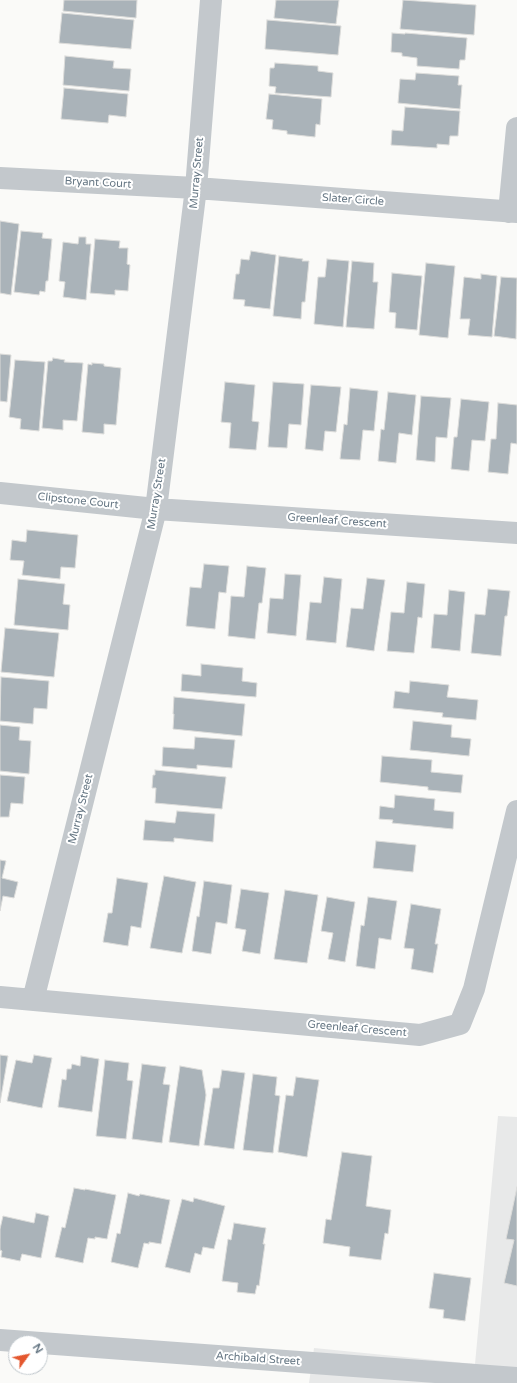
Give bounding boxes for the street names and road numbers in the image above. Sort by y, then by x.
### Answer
street label: Murray Street [187,137,207,209]
street label: Bryant Court [64,175,132,191]
street label: Slater Circle [322,191,384,209]
street label: Murray Street [145,457,169,531]
street label: Clipstone Court [37,490,119,512]
street label: Greenleaf Crescent [287,511,387,531]
street label: Murray Street [66,773,96,845]
street label: Greenleaf Crescent [307,1018,407,1040]
street label: Archibald Street [215,1349,301,1369]

